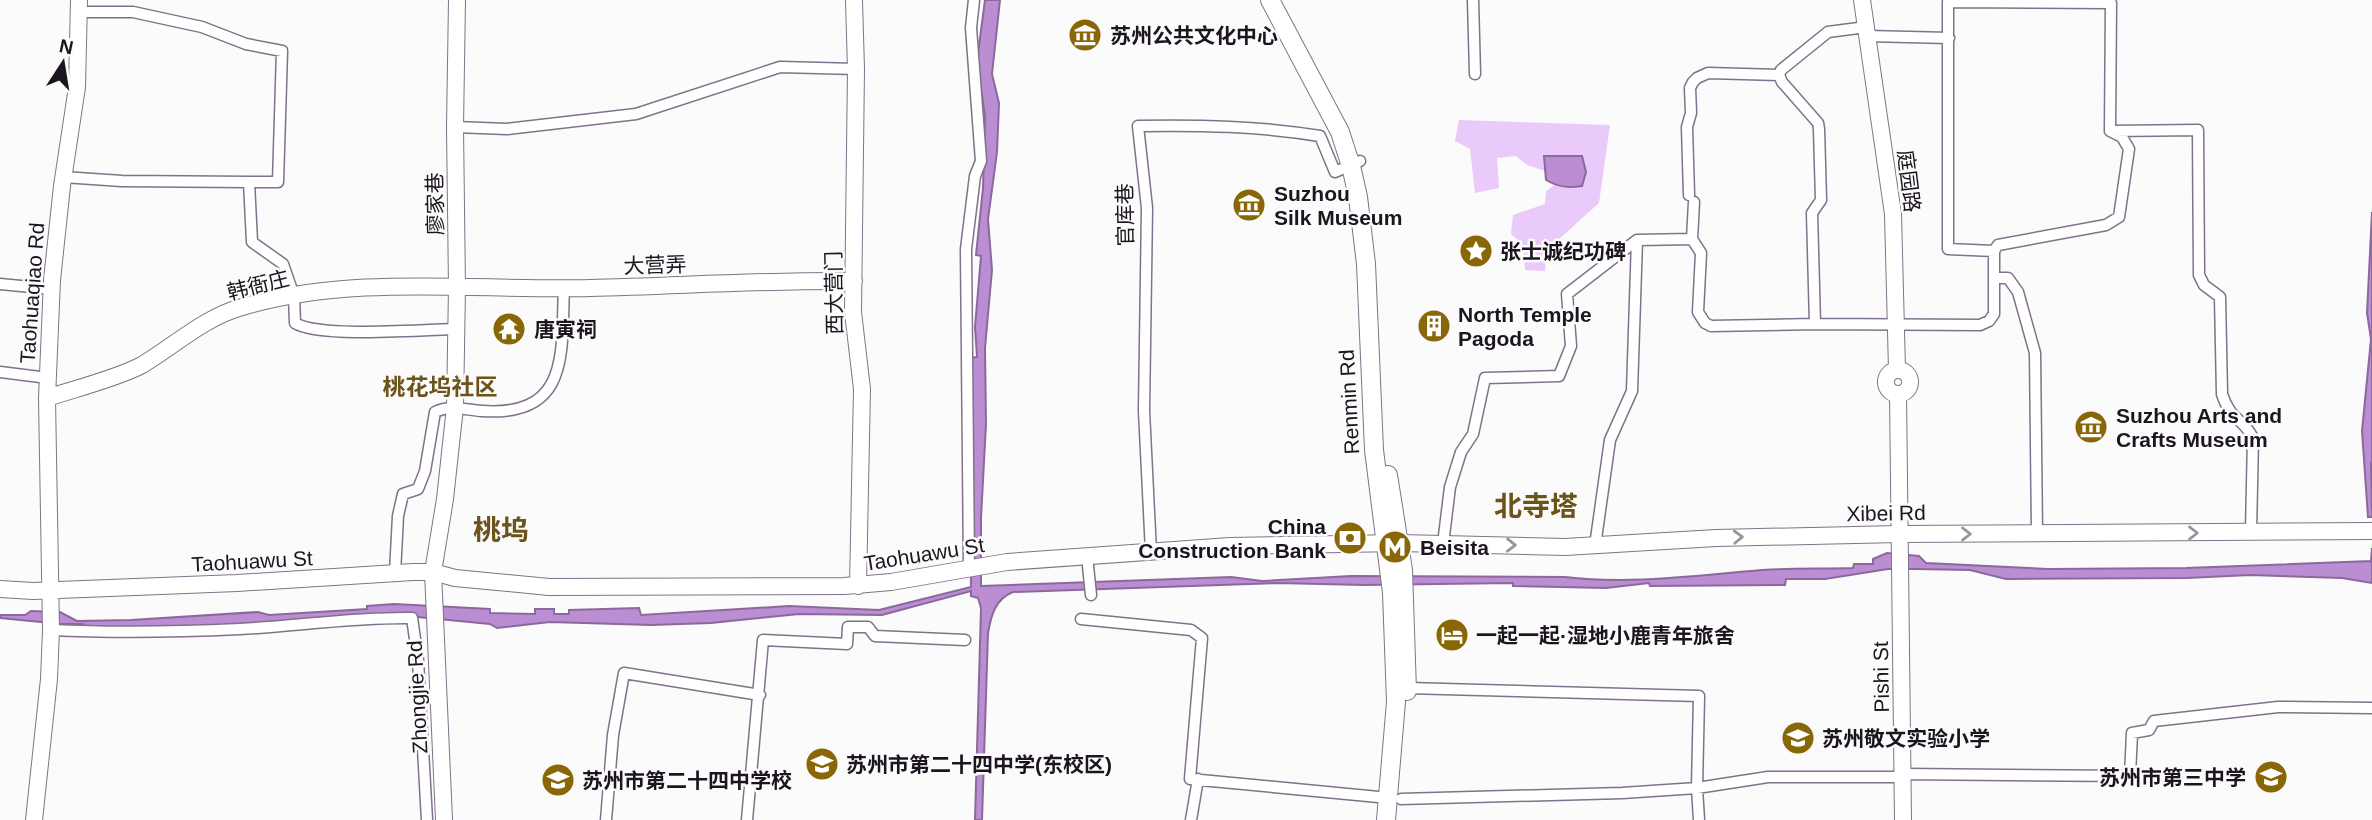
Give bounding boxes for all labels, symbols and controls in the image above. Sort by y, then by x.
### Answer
museum icon: 苏州公共文化中心 [1066,16,1104,54]
place label: 苏州公共文化中心 [1110,24,1278,47]
north arrow [28,28,98,98]
text: N [58,35,75,59]
street label: 庭园路 [1894,148,1924,214]
street label: 廖家巷 [423,172,447,236]
place label: Suzhou Silk Museum [1274,182,1402,229]
street label: 官库巷 [1113,183,1137,247]
museum icon: Suzhou Silk Museum [1230,186,1268,224]
street label: Taohuaqiao Rd [16,222,48,364]
place icon: 张士诚纪功碑 [1457,232,1495,270]
place label: 张士诚纪功碑 [1500,240,1626,263]
street label: 西大营门 [822,251,846,335]
street label: 大营弄 [623,252,687,278]
street label: 韩衙庄 [225,266,291,304]
place label: North Temple Pagoda [1458,303,1592,350]
building icon: North Temple Pagoda [1415,307,1453,345]
temple icon: 唐寅祠 [490,310,528,348]
place label: 唐寅祠 [534,318,597,341]
street label: Renmin Rd [1335,349,1363,455]
district label: 桃花坞社区 [383,374,498,400]
place label: Suzhou Arts and Crafts Museum [2116,404,2282,451]
museum icon: Suzhou Arts and Crafts Museum [2072,408,2110,446]
district label: 北寺塔 [1494,491,1578,522]
street label: Xibei Rd [1846,501,1926,525]
district label: 桃坞 [473,515,529,546]
place label: China Construction Bank [1138,515,1326,562]
bank icon: China Construction Bank [1331,519,1369,557]
one-way arrow [2189,525,2199,541]
one-way arrow [1961,526,1972,542]
metro station icon: Beisita [1376,528,1414,566]
one-way arrow [1733,530,1744,545]
street label: Taohuawu St [862,533,986,575]
place label: Beisita [1420,536,1489,559]
one-way arrow [1506,538,1517,553]
street label: Taohuawu St [191,546,313,576]
hotel icon: 一起一起·湿地小鹿青年旅舍 [1433,616,1471,654]
place label: 一起一起·湿地小鹿青年旅舍 [1476,624,1735,647]
street label: Zhongjie Rd [403,640,431,754]
street label: Pishi St [1869,641,1893,713]
school or university icon: 苏州敬文实验小学 [1779,719,1817,757]
place label: 苏州敬文实验小学 [1822,727,1990,750]
school or university icon: 苏州市第二十四中学(东校区) [803,745,841,783]
place label: 苏州市第二十四中学(东校区) [846,753,1112,776]
school or university icon: 苏州市第三中学 [2252,758,2290,796]
school or university icon: 苏州市第二十四中学校 [539,761,577,799]
place label: 苏州市第三中学 [2099,766,2246,789]
place label: 苏州市第二十四中学校 [582,769,792,792]

